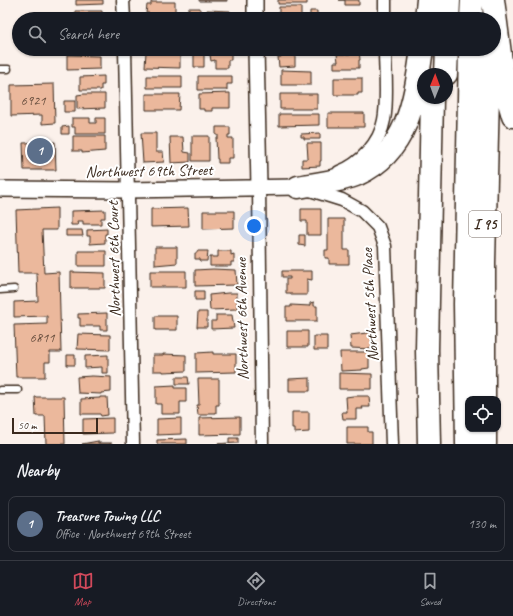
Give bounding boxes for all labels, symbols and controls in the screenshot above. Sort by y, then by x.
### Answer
search box [12,12,501,56]
icon: search [26,23,48,45]
text: Search here [58,25,119,44]
north arrow [417,68,453,104]
house number: 6921 [20,92,46,109]
pin: 1 [27,136,53,166]
street label: Northwest 69th Street [85,160,214,182]
street label: Northwest 6th Court [103,199,125,317]
road number: I 95 [469,211,501,237]
your location [244,216,264,236]
street label: Northwest 5th Place [357,246,383,362]
street label: Northwest 6th Avenue [231,256,253,380]
house number: 6811 [29,329,55,346]
map controls [465,396,501,432]
button: locate [465,396,501,432]
scale bar [12,416,98,435]
text: 50 m [18,418,37,432]
text: Nearby [16,460,59,481]
text: Treasure Towing LLC [55,507,159,526]
text: 1 [27,516,33,532]
text: 130 m [468,516,496,532]
text: Office · Northwest 69th Street [55,526,191,542]
tab: Map [72,570,94,608]
tab: Directions [237,570,276,608]
tab: Saved [419,570,441,608]

